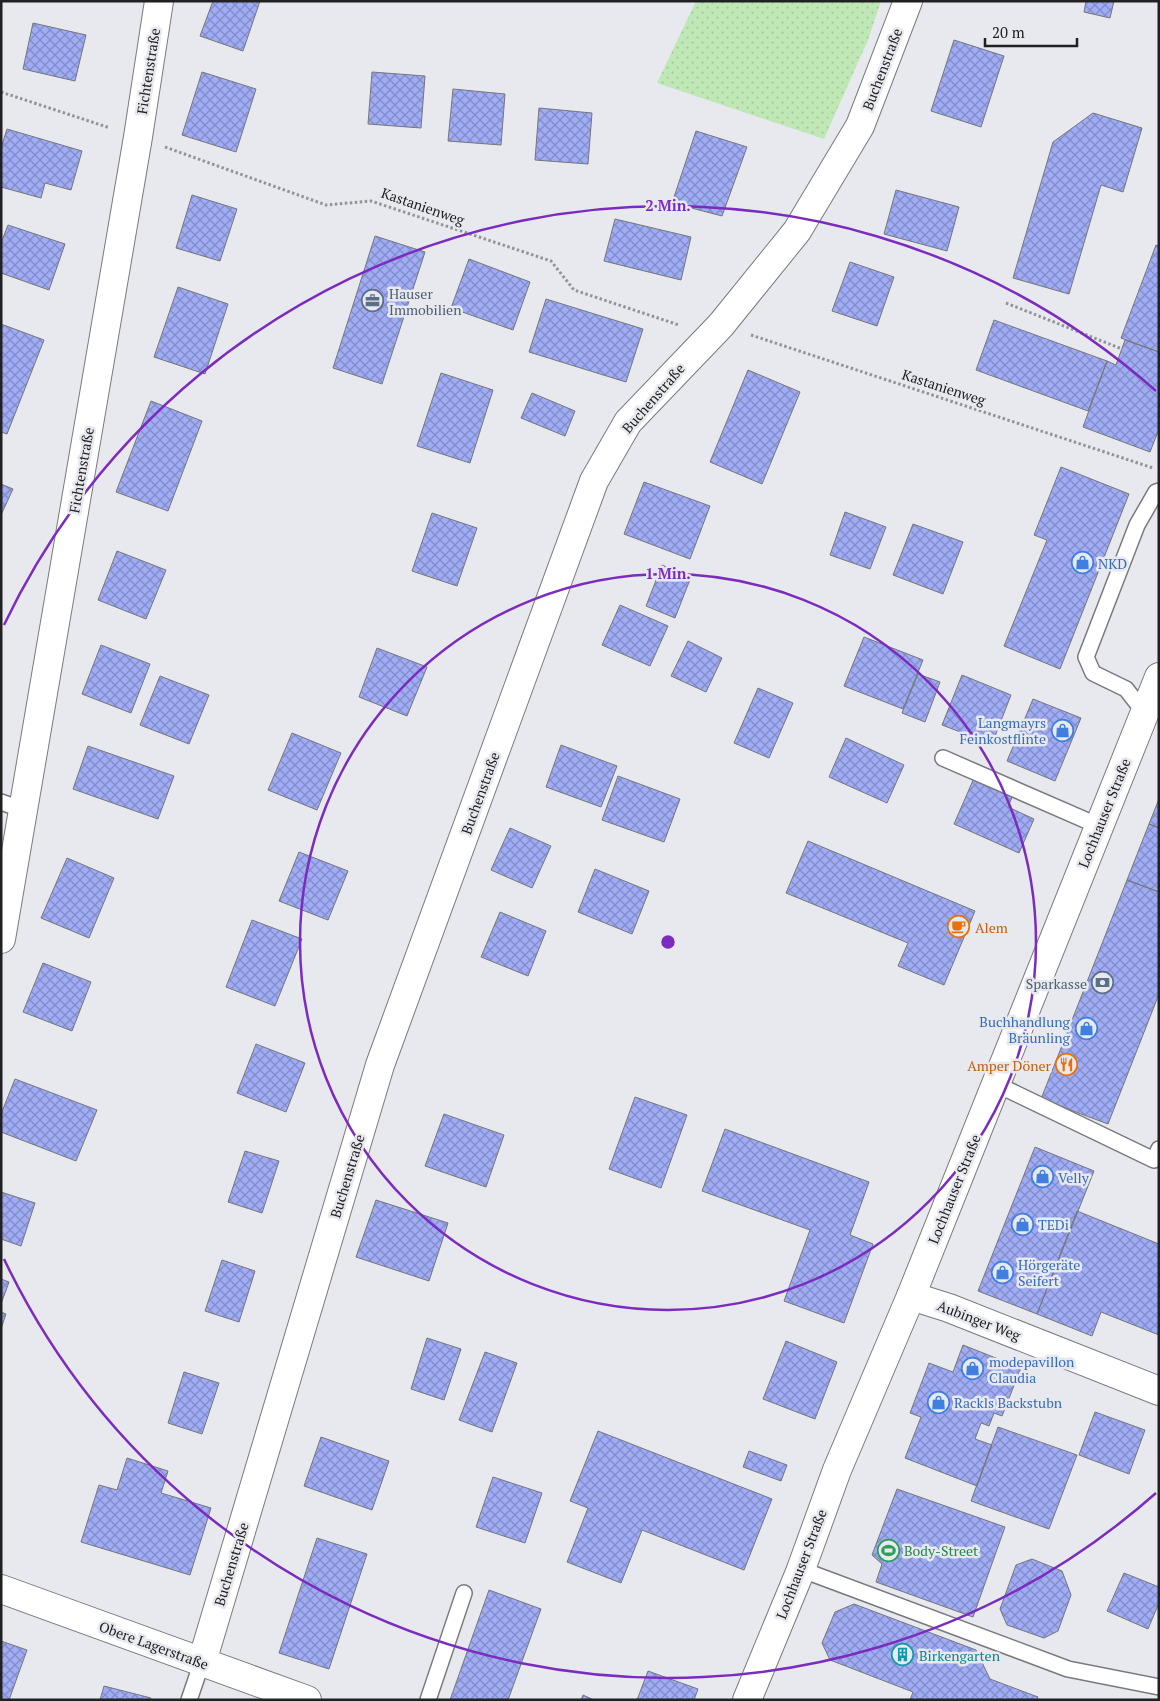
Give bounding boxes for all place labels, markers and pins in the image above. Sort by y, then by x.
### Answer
place label: Hauser Immobilien [389,284,462,319]
office icon: Hauser Immobilien [361,289,385,313]
shop icon: NKD [1070,551,1094,575]
place label: NKD [1098,554,1127,573]
place label: Langmayrs Feinkostflinte [959,713,1046,748]
shop icon: Langmayrs Feinkostflinte [1050,718,1074,742]
cafe icon: Alem [947,915,971,939]
place label: Alem [975,918,1008,937]
centre of rings [659,933,677,951]
bank icon: Sparkasse [1091,971,1115,995]
place label: Sparkasse [1026,974,1087,993]
place label: Buchhandlung Bräunling [979,1012,1071,1047]
shop icon: Buchhandlung Bräunling [1074,1017,1098,1041]
restaurant icon: Amper Döner [1055,1053,1079,1077]
place label: Amper Döner [967,1056,1052,1075]
shop icon: Velly [1030,1165,1054,1189]
place label: Velly [1058,1168,1090,1187]
shop icon: TEDi [1010,1212,1034,1236]
place label: TEDi [1038,1215,1069,1234]
place label: Hörgeräte Seifert [1018,1255,1080,1290]
shop icon: Hörgeräte Seifert [990,1260,1014,1284]
place label: modepavillon Claudia [989,1352,1075,1387]
shop icon: modepavillon Claudia [961,1357,985,1381]
shop icon: Rackls Backstubn [926,1390,950,1414]
place label: Rackls Backstubn [954,1393,1063,1412]
sports icon: Body-Street [876,1538,900,1562]
place label: Body-Street [904,1541,979,1560]
building icon: Birkengarten [891,1643,915,1667]
place label: Birkengarten [919,1646,1001,1665]

